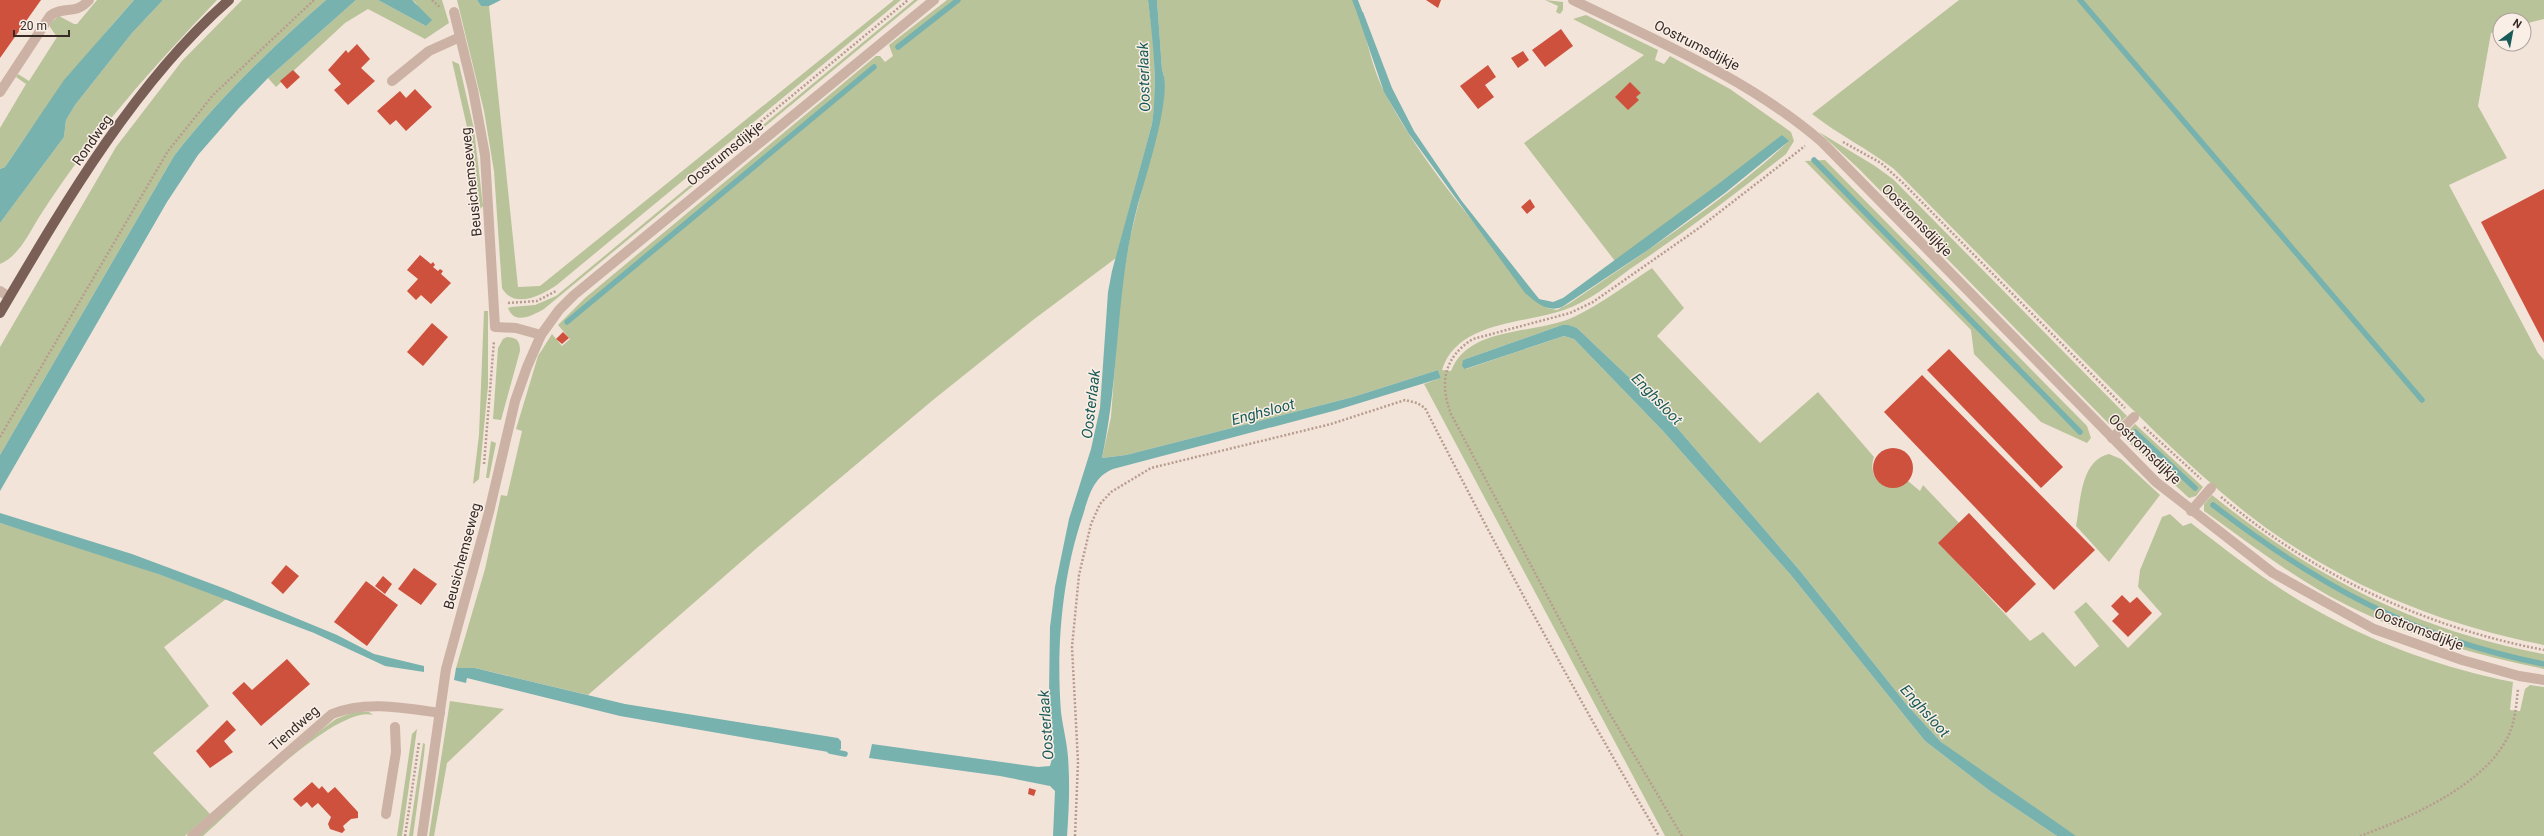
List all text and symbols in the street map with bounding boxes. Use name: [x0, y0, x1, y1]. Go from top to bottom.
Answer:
scale bar: [14, 12, 69, 38]
north arrow: [2492, 12, 2532, 52]
text: N: [2510, 16, 2524, 32]
street label: Oostrumsdijkje: [1652, 17, 1742, 73]
text: 20 m: [20, 19, 47, 33]
water label: Oosterlaak: [1134, 41, 1154, 112]
street label: Rondweg: [69, 112, 115, 168]
street label: Oostrumsdijkje: [683, 117, 767, 189]
street label: Beusichemseweg: [457, 127, 485, 237]
street label: Oostromsdijkje: [1879, 181, 1955, 259]
water label: Oosterlaak: [1078, 368, 1104, 440]
water label: Enghsloot: [1628, 369, 1686, 429]
water label: Enghsloot: [1229, 395, 1297, 429]
street label: Oostromsdijkje: [2106, 411, 2184, 487]
street label: Beusichemseweg: [440, 501, 484, 611]
street label: Oostromsdijkje: [2372, 605, 2466, 653]
water label: Enghsloot: [1897, 681, 1954, 741]
water label: Oosterlaak: [1035, 689, 1057, 761]
street label: Tiendweg: [266, 702, 322, 754]

